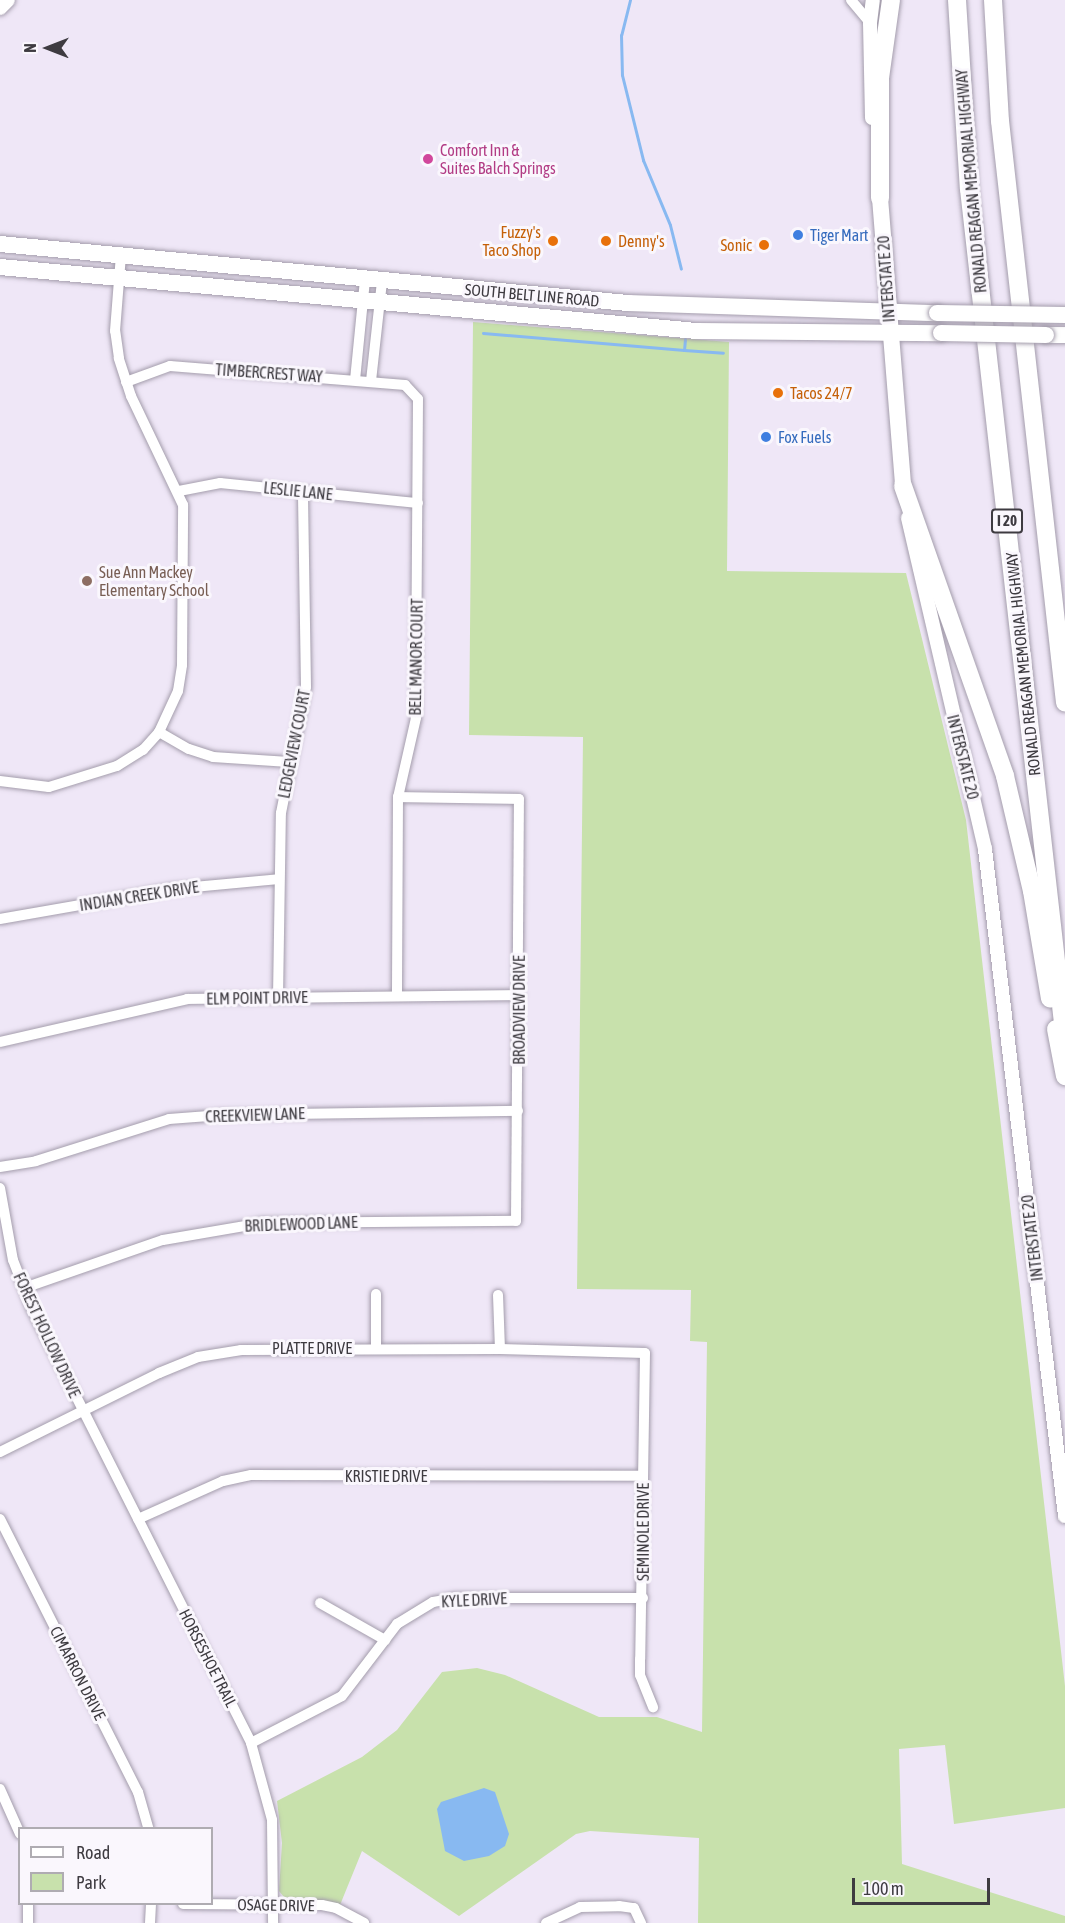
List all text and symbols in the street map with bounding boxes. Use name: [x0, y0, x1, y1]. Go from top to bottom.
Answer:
north arrow: [18, 18, 78, 78]
text: N: [21, 43, 39, 53]
street label: RONALD REAGAN MEMORIAL HIGHWAY: [952, 68, 990, 294]
place label: Comfort Inn & Suites Balch Springs: [440, 140, 556, 178]
marker: Comfort Inn & Suites Balch Springs: [421, 152, 435, 166]
place label: Fuzzy's Taco Shop: [482, 222, 541, 260]
place label: Tiger Mart: [810, 225, 868, 245]
marker: Tiger Mart: [791, 228, 805, 242]
place label: Denny's: [618, 231, 665, 251]
marker: Fuzzy's Taco Shop: [546, 234, 560, 248]
marker: Denny's: [599, 234, 613, 248]
place label: Sonic: [720, 235, 752, 255]
street label: INTERSTATE 20: [873, 235, 899, 323]
marker: Sonic: [757, 238, 771, 252]
street label: SOUTH BELT LINE ROAD: [464, 280, 600, 310]
street label: TIMBERCREST WAY: [215, 360, 323, 386]
place label: Tacos 24/7: [790, 383, 853, 403]
marker: Tacos 24/7: [771, 386, 785, 400]
place label: Fox Fuels: [778, 427, 831, 447]
marker: Fox Fuels: [759, 430, 773, 444]
street label: LESLIE LANE: [263, 478, 333, 504]
road number: I 20: [990, 509, 1024, 533]
street label: RONALD REAGAN MEMORIAL HIGHWAY: [1002, 551, 1044, 777]
place label: Sue Ann Mackey Elementary School: [99, 562, 209, 600]
marker: Sue Ann Mackey Elementary School: [80, 574, 94, 588]
street label: BELL MANOR COURT: [405, 598, 427, 716]
street label: LEDGEVIEW COURT: [274, 688, 314, 800]
street label: INTERSTATE 20: [943, 713, 983, 801]
street label: INDIAN CREEK DRIVE: [78, 877, 200, 915]
street label: BROADVIEW DRIVE: [509, 955, 529, 1065]
street label: ELM POINT DRIVE: [206, 988, 308, 1008]
street label: CREEKVIEW LANE: [205, 1104, 305, 1126]
street label: INTERSTATE 20: [1017, 1194, 1047, 1282]
street label: BRIDLEWOOD LANE: [244, 1212, 358, 1236]
street label: FOREST HOLLOW DRIVE: [10, 1269, 84, 1401]
street label: PLATTE DRIVE: [272, 1338, 352, 1358]
street label: KRISTIE DRIVE: [345, 1466, 427, 1486]
street label: SEMINOLE DRIVE: [633, 1483, 653, 1581]
street label: KYLE DRIVE: [441, 1589, 507, 1611]
street label: HORSESHOE TRAIL: [175, 1606, 241, 1710]
street label: CIMARRON DRIVE: [46, 1623, 110, 1723]
legend: [18, 1827, 213, 1905]
text: Road: [76, 1842, 110, 1863]
scale bar: [855, 1866, 993, 1904]
text: Park: [76, 1872, 106, 1893]
text: 100 m: [863, 1878, 904, 1899]
street label: OSAGE DRIVE: [237, 1895, 315, 1915]

